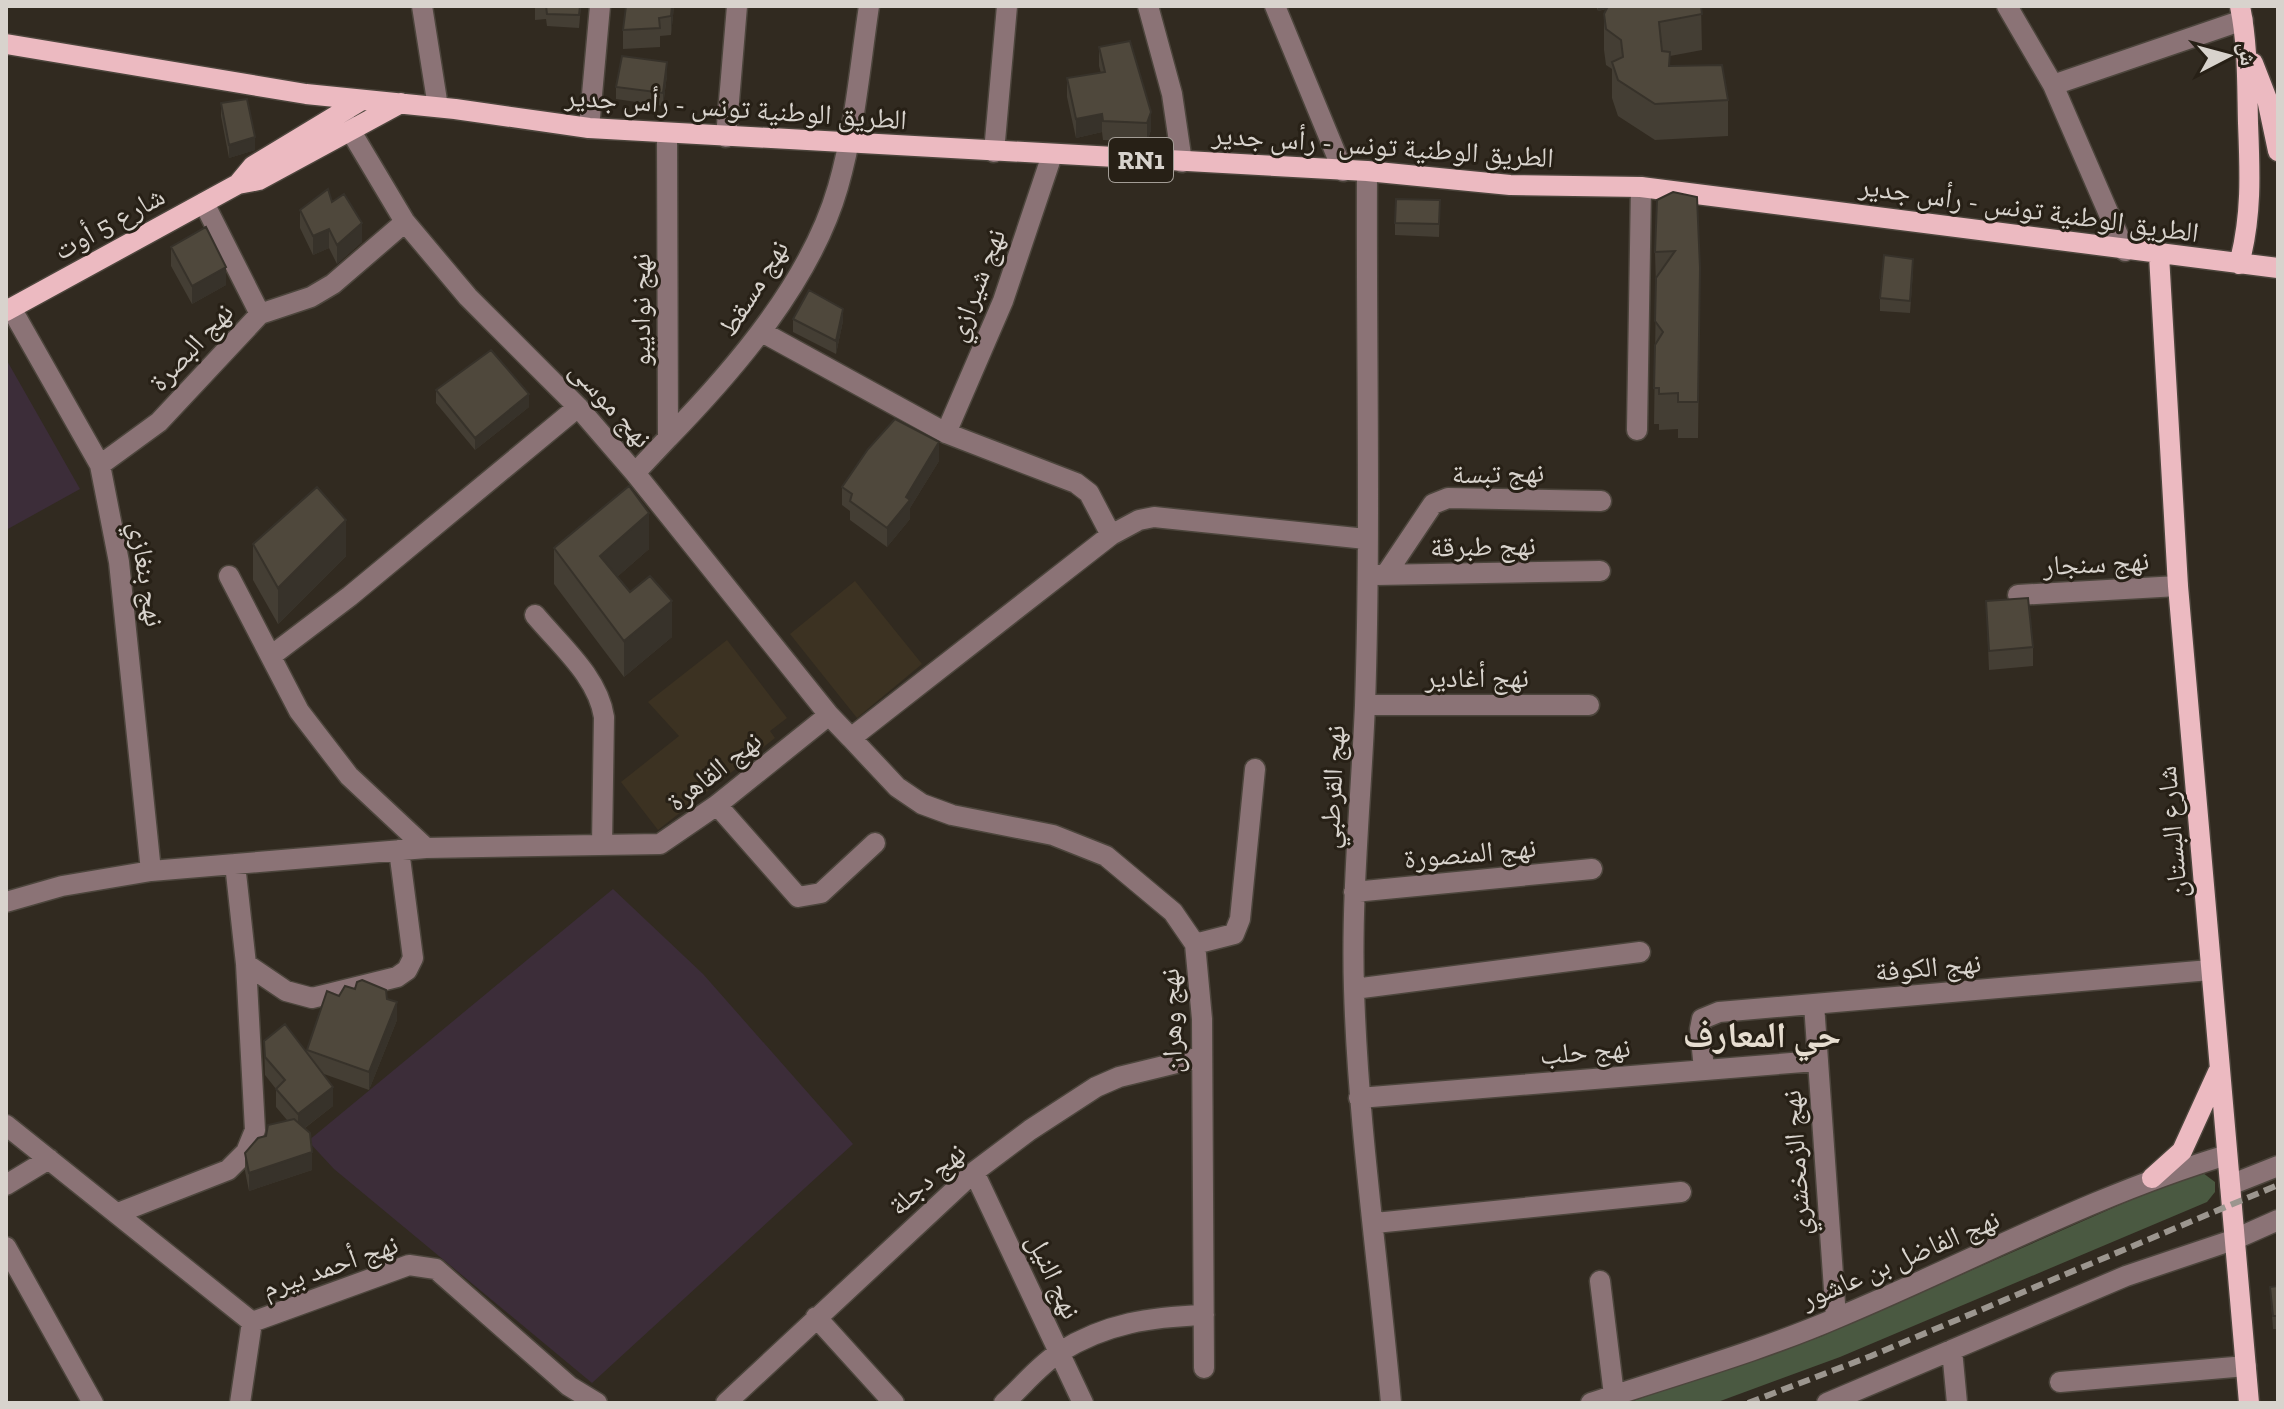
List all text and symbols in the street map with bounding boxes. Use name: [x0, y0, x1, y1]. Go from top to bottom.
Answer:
north arrow: [2188, 16, 2268, 96]
text: ش: [2233, 41, 2262, 67]
street label: الطريق الوطنية تونس - رأس جدير: [563, 79, 908, 137]
street label: الطريق الوطنية تونس - رأس جدير: [1210, 117, 1555, 175]
road number: RN1: [1109, 138, 1173, 182]
street label: الطريق الوطنية تونس - رأس جدير: [1856, 168, 2201, 250]
street label: شارع 5 أوت: [48, 179, 171, 268]
street label: نهج شيرازي: [939, 224, 1018, 348]
street label: نهج مسقط: [711, 234, 796, 343]
street label: نهج نواديبو: [624, 253, 658, 367]
street label: نهج البصرة: [142, 296, 241, 399]
street label: نهج موسى: [562, 353, 659, 455]
street label: نهج تبسة: [1452, 456, 1544, 491]
street label: نهج بنغازي: [116, 519, 172, 630]
street label: نهج طبرقة: [1430, 529, 1536, 564]
street label: نهج سنجار: [2041, 544, 2150, 583]
street label: نهج أغادير: [1424, 660, 1529, 695]
street label: نهج القاهرة: [660, 724, 768, 819]
street label: نهج القرطبي: [1312, 724, 1358, 850]
street label: شارع البستان: [2150, 764, 2195, 899]
street label: نهج المنصورة: [1402, 831, 1538, 876]
street label: نهج الكوفة: [1874, 946, 1983, 989]
street label: نهج وهران: [1153, 968, 1190, 1074]
district label: حي المعارف: [1683, 1013, 1841, 1062]
street label: نهج حلب: [1538, 1031, 1632, 1072]
street label: نهج الزمخشري: [1774, 1089, 1824, 1237]
street label: نهج دجلة: [882, 1136, 973, 1223]
street label: نهج الفاضل بن عاشور: [1795, 1202, 2005, 1317]
street label: نهج أحمد بيرم: [257, 1227, 403, 1307]
street label: نهج النيل: [1019, 1228, 1088, 1325]

